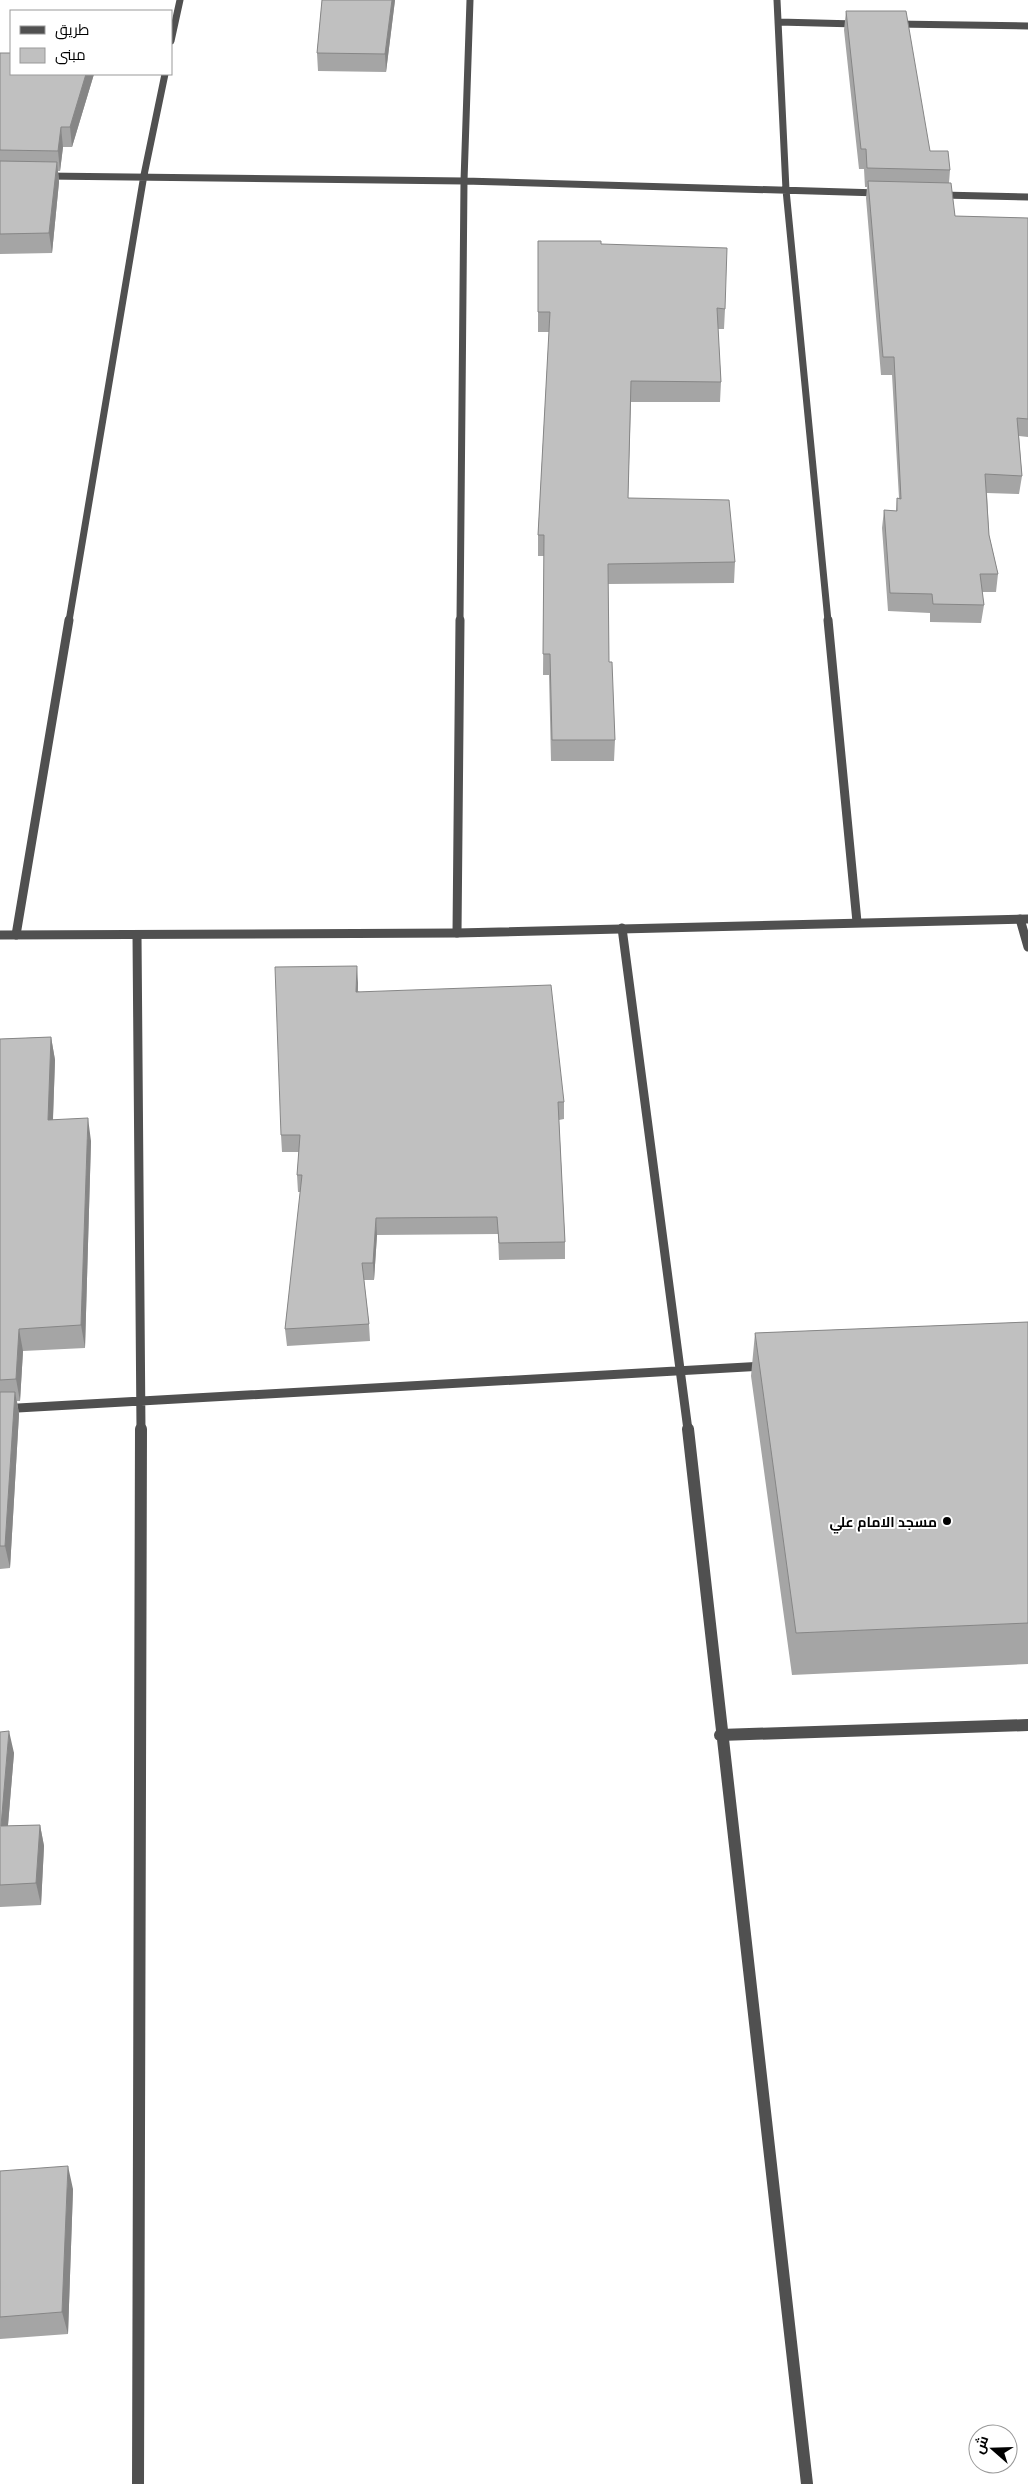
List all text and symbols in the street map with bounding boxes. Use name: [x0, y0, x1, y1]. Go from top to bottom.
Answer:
legend: [10, 10, 172, 75]
text: طريق: [55, 20, 89, 40]
text: مبنى: [55, 45, 86, 65]
place label: مسجد الامام علي: [830, 1513, 937, 1534]
marker: مسجد الامام علي: [941, 1515, 953, 1527]
north arrow: [968, 2424, 1018, 2474]
text: ش: [969, 2433, 992, 2456]

